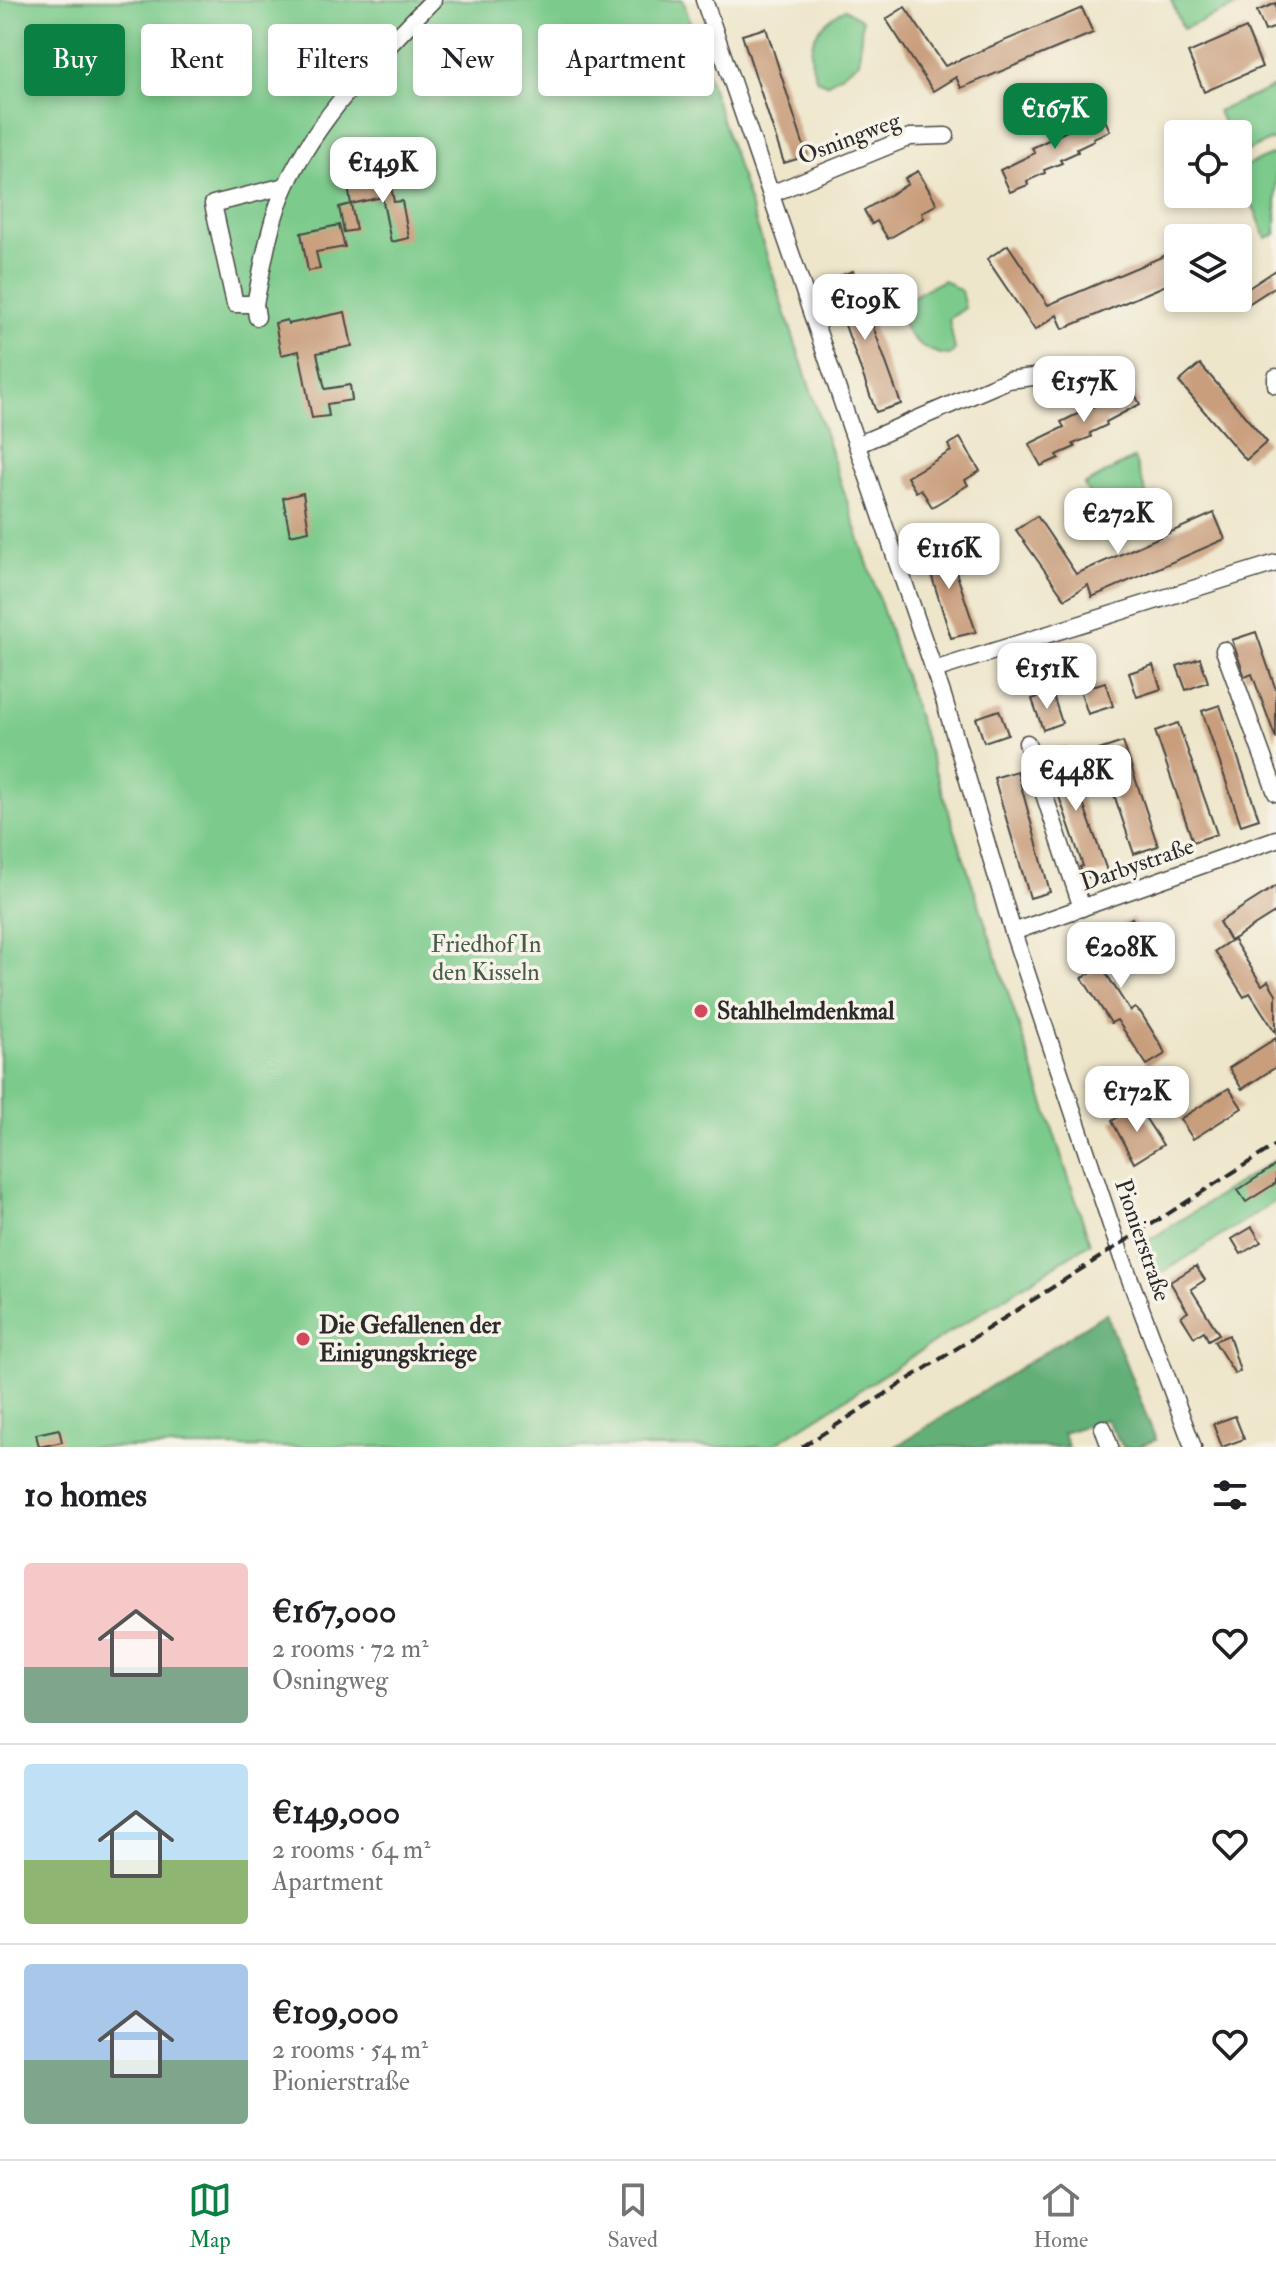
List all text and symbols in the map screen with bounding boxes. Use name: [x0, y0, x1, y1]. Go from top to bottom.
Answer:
chip: Buy: [24, 24, 125, 96]
chip: Rent: [141, 24, 252, 96]
chip: Filters: [268, 24, 397, 96]
chip: New: [413, 24, 522, 96]
chip: Apartment: [538, 24, 714, 96]
pin: €167K: [999, 83, 1111, 151]
text: €167K: [1021, 93, 1089, 125]
street label: Osningweg: [794, 104, 906, 172]
map controls: [1164, 120, 1252, 312]
button: locate: [1164, 120, 1252, 208]
pin: €149K: [327, 137, 439, 205]
text: €149K: [348, 147, 418, 179]
button: layers: [1164, 224, 1252, 312]
pin: €109K: [809, 274, 921, 342]
text: €109K: [830, 284, 900, 316]
pin: €157K: [1028, 356, 1140, 424]
text: €157K: [1051, 366, 1117, 398]
pin: €272K: [1062, 488, 1174, 556]
text: €272K: [1082, 498, 1154, 530]
pin: €116K: [893, 523, 1005, 591]
text: €116K: [917, 533, 981, 565]
pin: €151K: [991, 643, 1103, 711]
text: €151K: [1015, 653, 1079, 685]
pin: €448K: [1020, 745, 1132, 813]
text: €448K: [1039, 755, 1113, 787]
street label: Darbystraße: [1076, 831, 1198, 898]
pin: €208K: [1065, 922, 1177, 990]
park label: Friedhof In den Kisseln: [431, 929, 541, 988]
text: €208K: [1085, 932, 1157, 964]
place label: Stahlhelmdenkmal: [717, 996, 895, 1027]
marker: Stahlhelmdenkmal: [692, 1002, 710, 1020]
pin: €172K: [1081, 1066, 1193, 1134]
text: €172K: [1103, 1076, 1171, 1108]
street label: Pionierstraße: [1107, 1175, 1178, 1305]
place label: Die Gefallenen der Einigungskriege: [319, 1310, 502, 1369]
marker: Die Gefallenen der Einigungskriege: [294, 1330, 312, 1348]
icon: filters: [1208, 1473, 1252, 1517]
text: 10 homes: [24, 1474, 147, 1517]
text: €167,000: [272, 1590, 396, 1633]
icon: home: [88, 1595, 184, 1691]
icon: heart: [1208, 1621, 1252, 1665]
text: 2 rooms · 72 m²: [272, 1633, 429, 1665]
text: Osningweg: [272, 1665, 388, 1697]
text: €149,000: [272, 1791, 400, 1834]
icon: home: [88, 1796, 184, 1892]
icon: heart: [1208, 1822, 1252, 1866]
text: 2 rooms · 64 m²: [272, 1834, 431, 1866]
text: Apartment: [272, 1866, 383, 1898]
text: €109,000: [272, 1991, 399, 2034]
icon: home: [88, 1996, 184, 2092]
icon: heart: [1208, 2022, 1252, 2066]
text: 2 rooms · 54 m²: [272, 2034, 428, 2066]
text: Pionierstraße: [272, 2066, 410, 2098]
tab: Map: [188, 2178, 232, 2254]
tab: Saved: [608, 2178, 658, 2254]
tab: Home: [1034, 2178, 1088, 2254]

